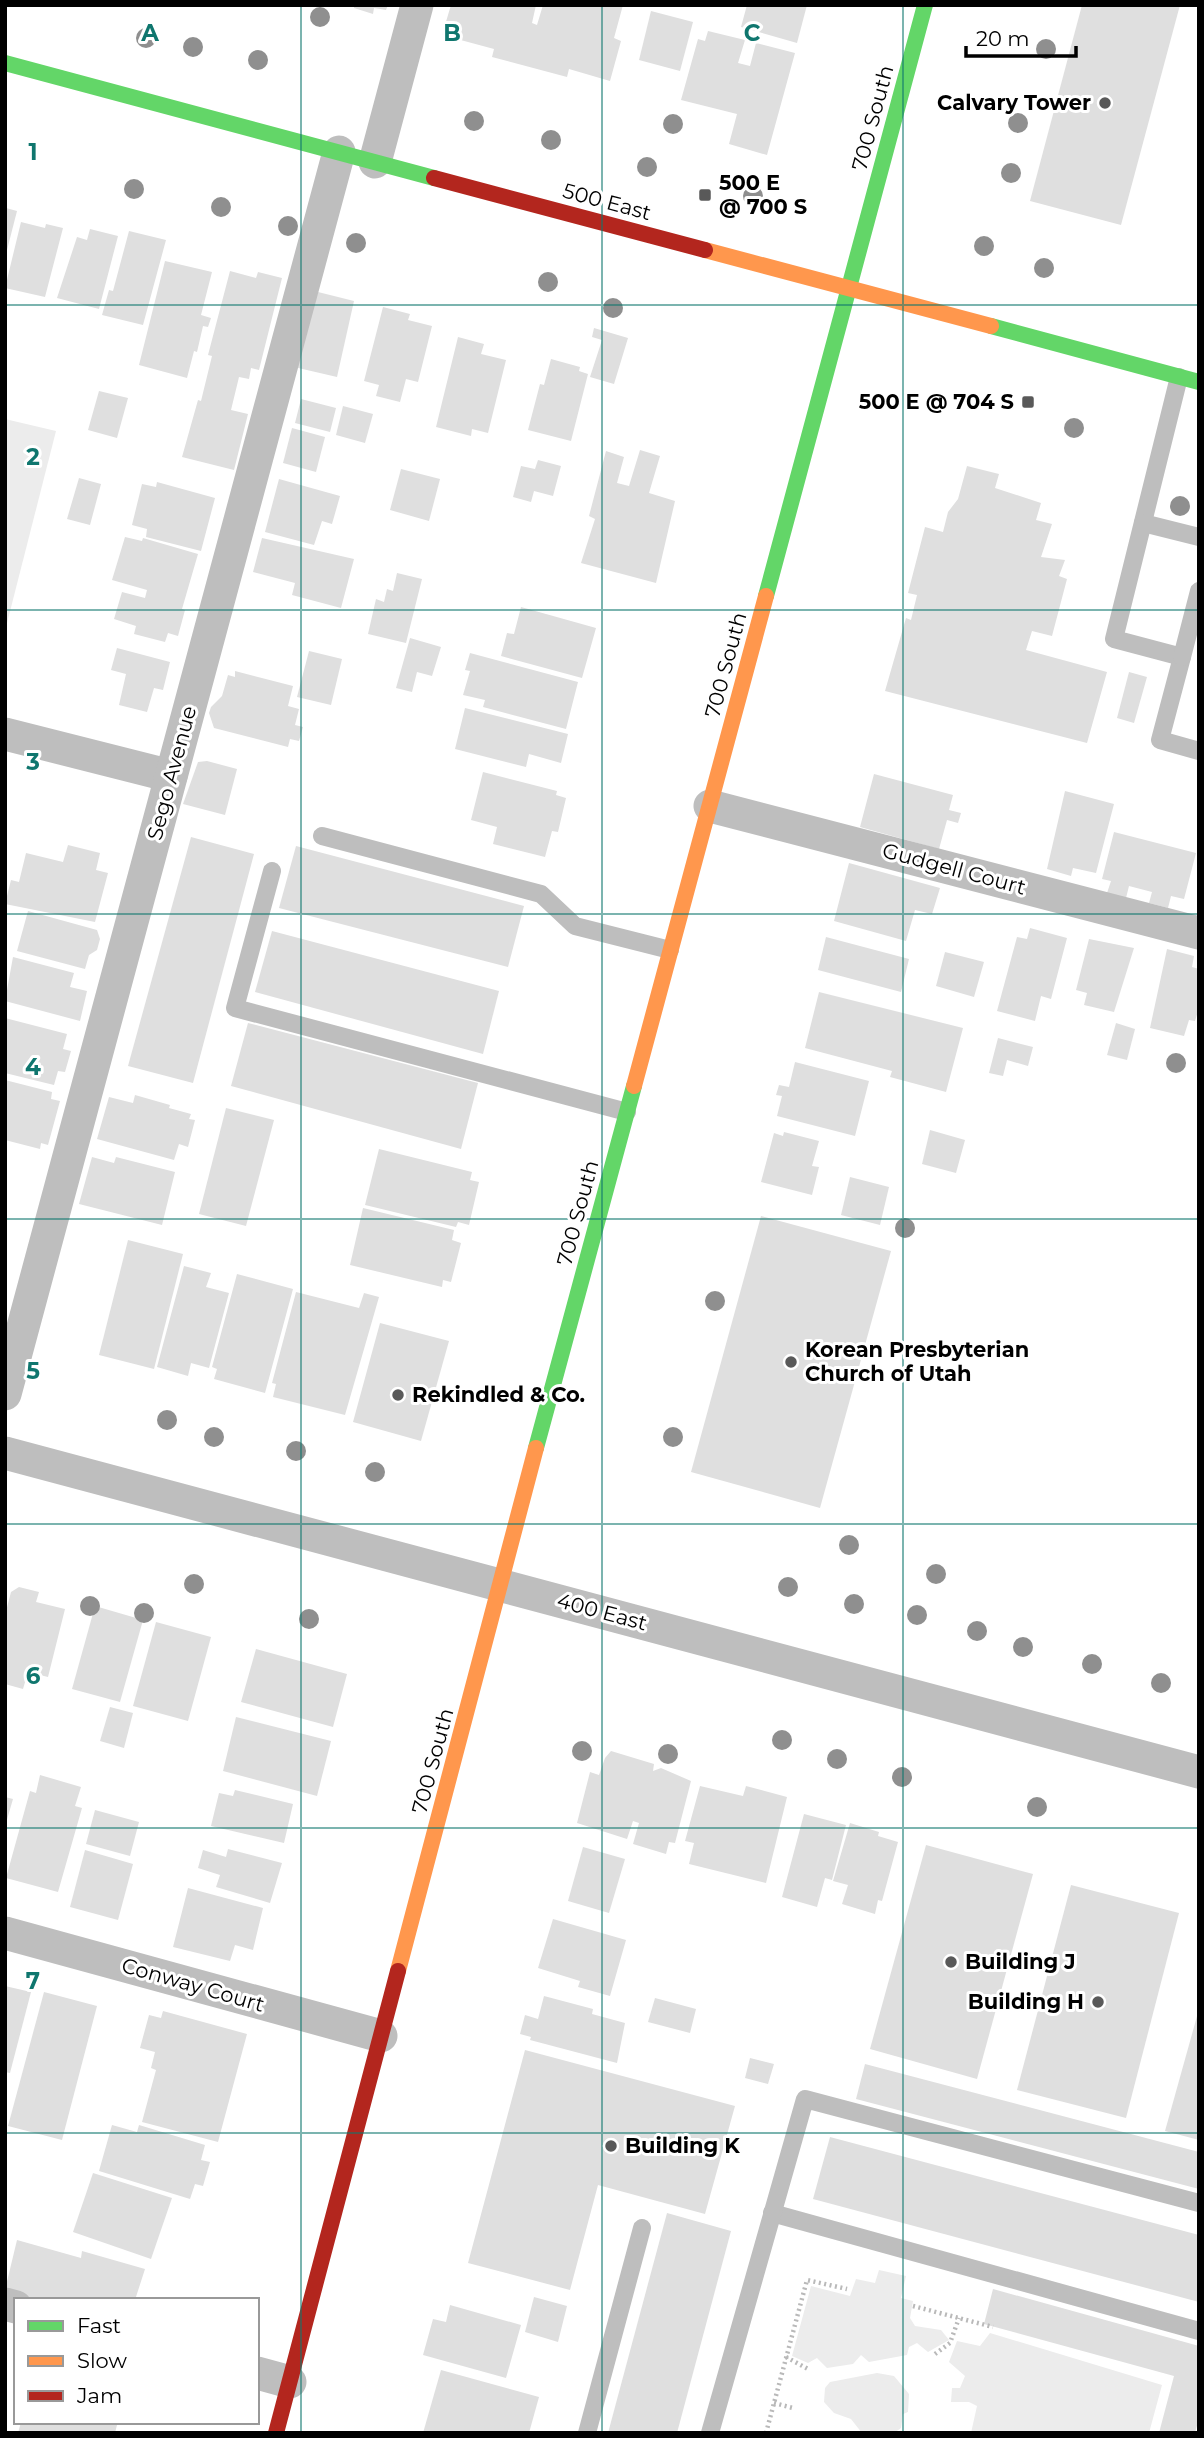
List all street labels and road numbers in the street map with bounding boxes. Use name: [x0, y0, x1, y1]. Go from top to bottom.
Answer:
street label: 700 South: [846, 62, 899, 173]
street label: 500 East: [560, 178, 654, 225]
street label: 700 South: [699, 609, 752, 720]
street label: Sego Avenue: [142, 703, 201, 843]
street label: Gudgell Court: [880, 837, 1029, 900]
street label: 700 South: [551, 1157, 604, 1268]
street label: 400 East: [554, 1588, 650, 1636]
street label: 700 South: [406, 1705, 459, 1816]
street label: Conway Court: [119, 1952, 267, 2017]

